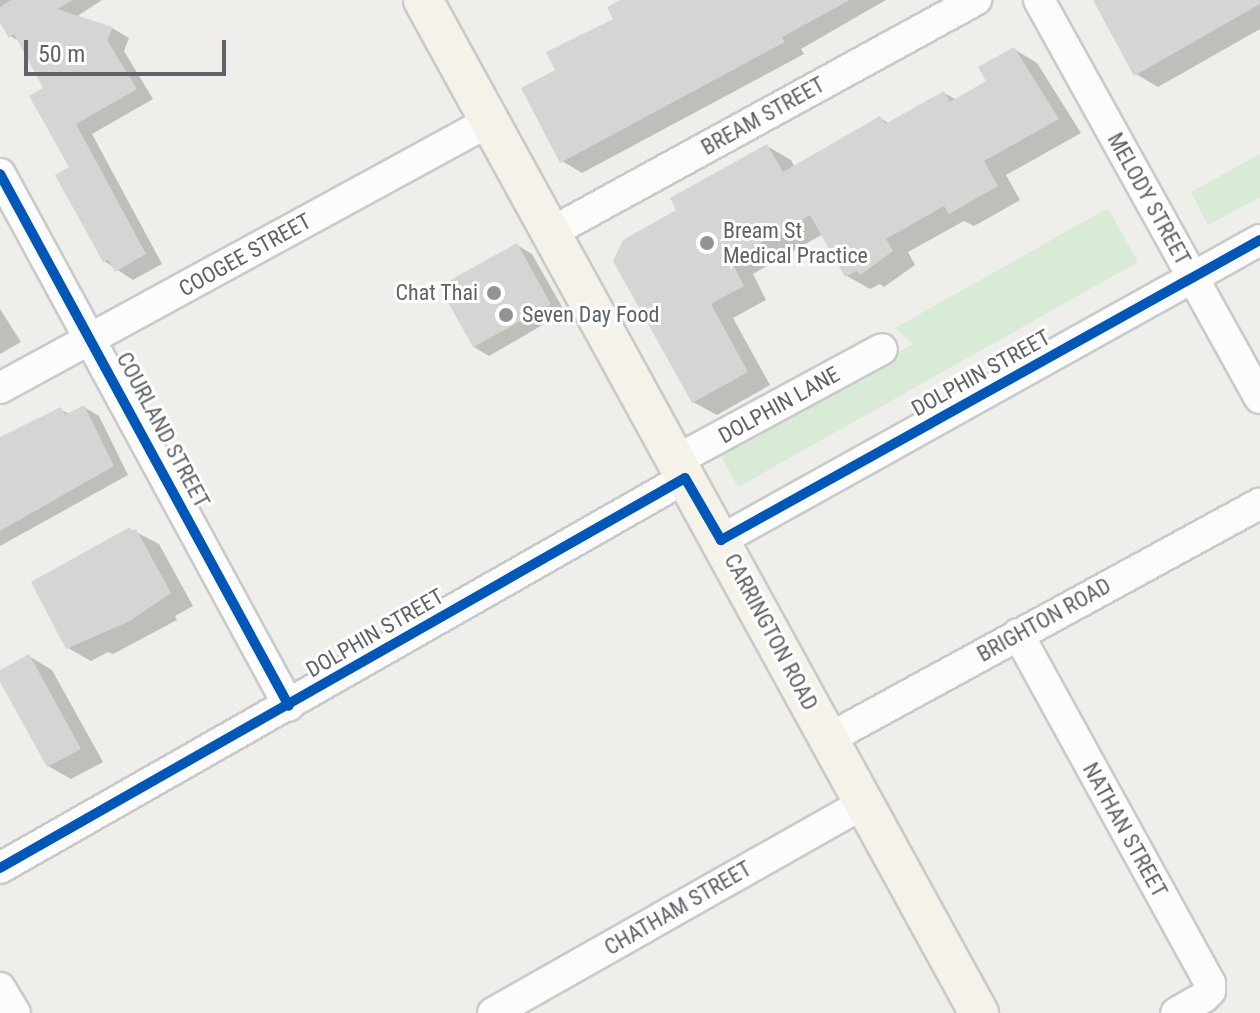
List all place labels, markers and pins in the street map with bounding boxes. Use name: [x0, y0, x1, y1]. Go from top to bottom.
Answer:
place label: Bream St Medical Practice: [723, 217, 868, 268]
marker: Bream St Medical Practice: [698, 234, 716, 252]
place label: Chat Thai: [395, 280, 478, 306]
marker: Chat Thai: [485, 284, 503, 302]
place label: Seven Day Food: [522, 302, 659, 328]
marker: Seven Day Food: [497, 306, 515, 324]

